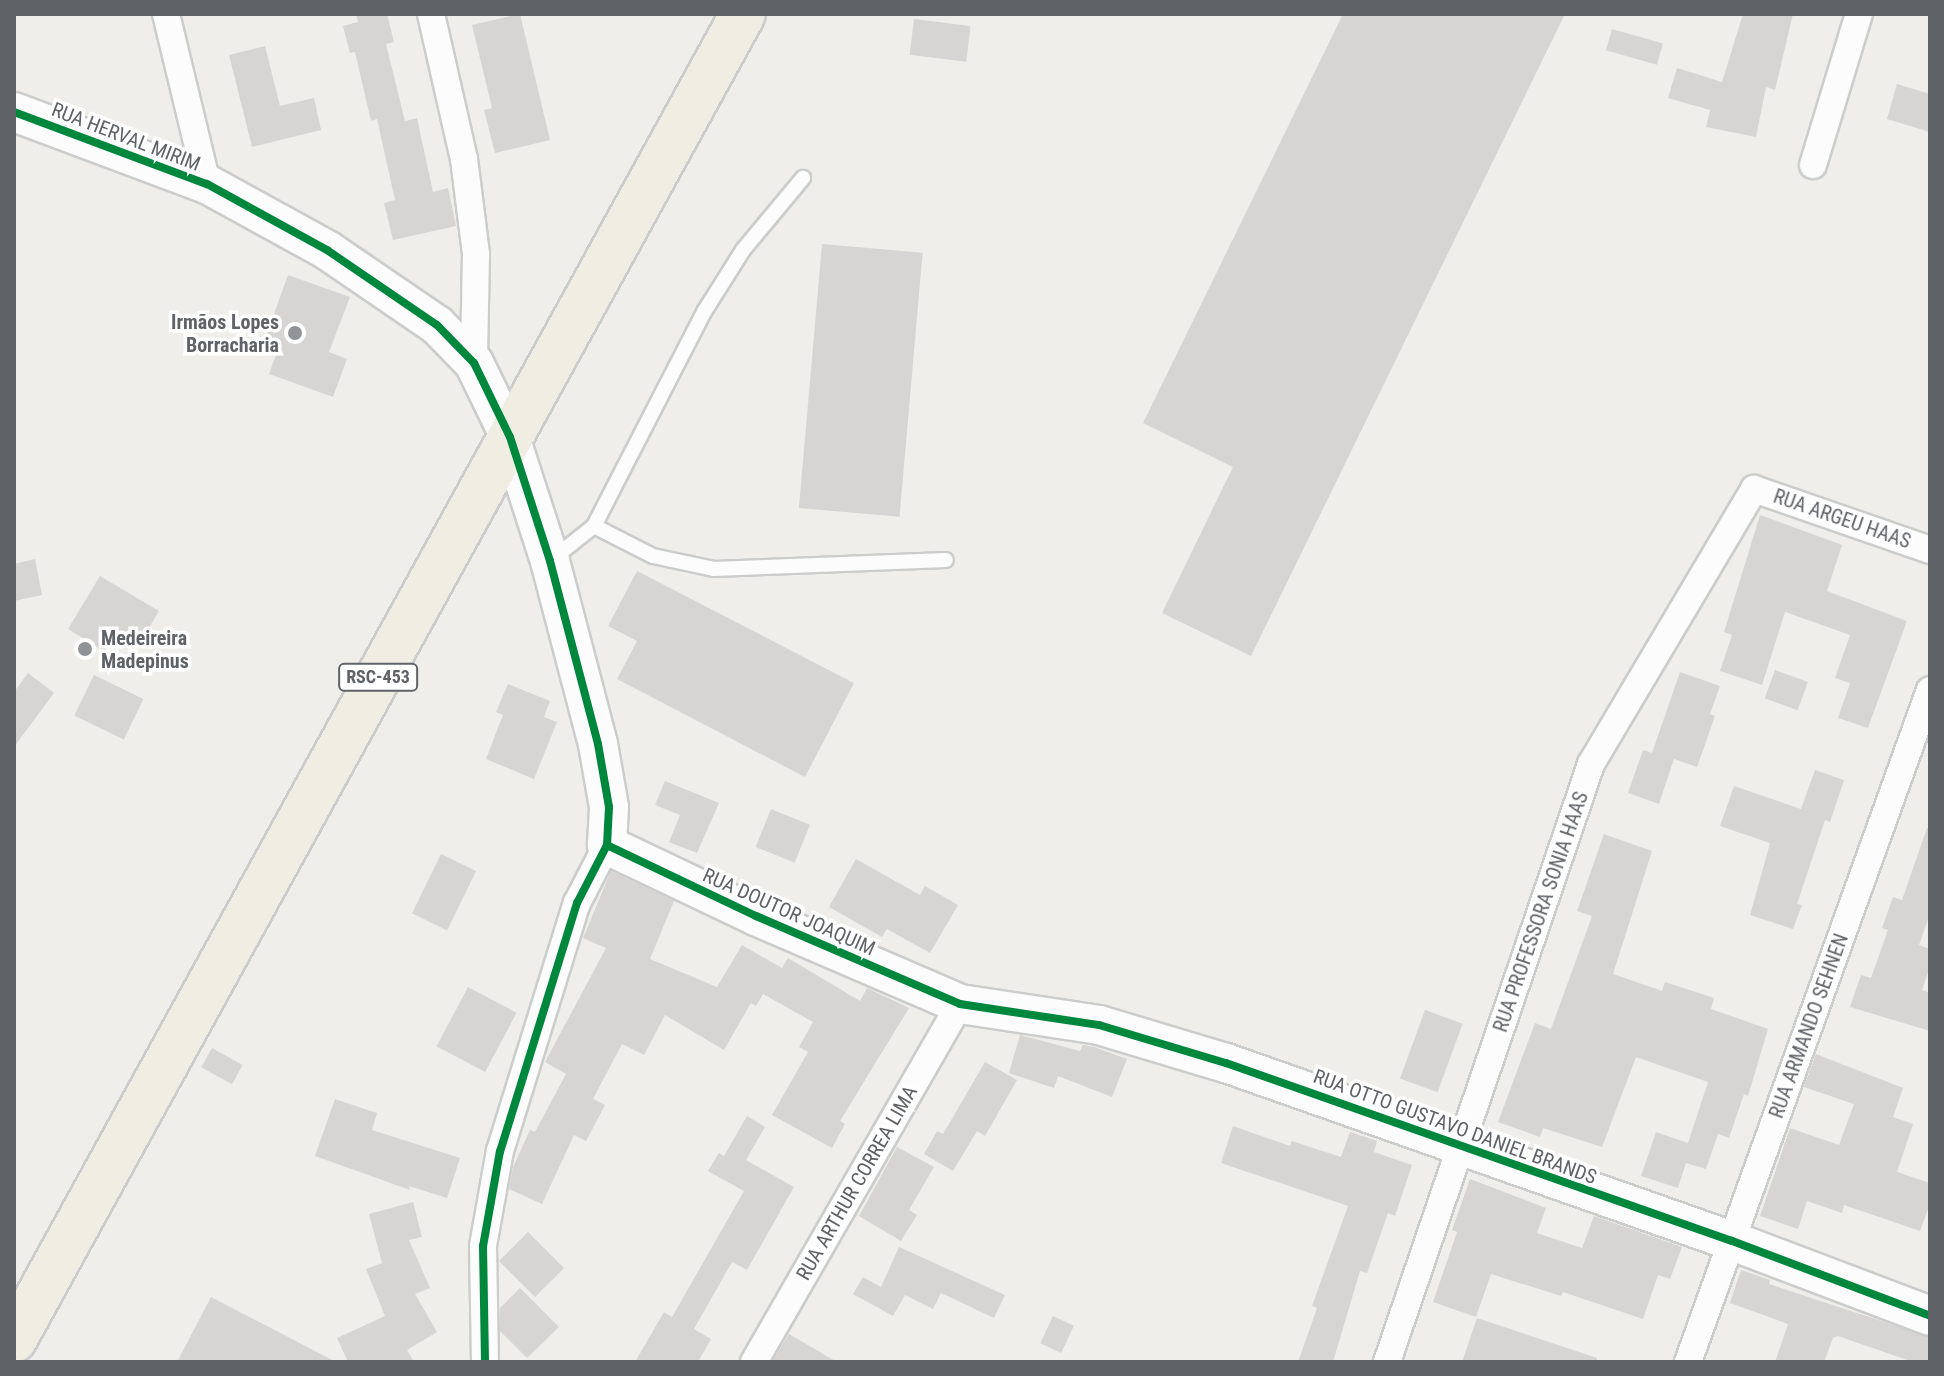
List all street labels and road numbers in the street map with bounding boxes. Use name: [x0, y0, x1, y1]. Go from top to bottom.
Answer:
street label: RUA HERVAL MIRIM: [48, 98, 204, 176]
street label: RUA ARGEU HAAS: [1770, 484, 1914, 554]
road number: RSC-453: [338, 663, 418, 691]
street label: RUA PROFESSORA SONIA HAAS: [1489, 789, 1593, 1035]
street label: RUA DOUTOR JOAQUIM: [699, 863, 879, 961]
street label: RUA ARMANDO SEHNEN: [1764, 930, 1854, 1122]
street label: RUA OTTO GUSTAVO DANIEL BRANDS: [1310, 1064, 1600, 1190]
street label: RUA ARTHUR CORREA LIMA: [792, 1082, 922, 1284]

